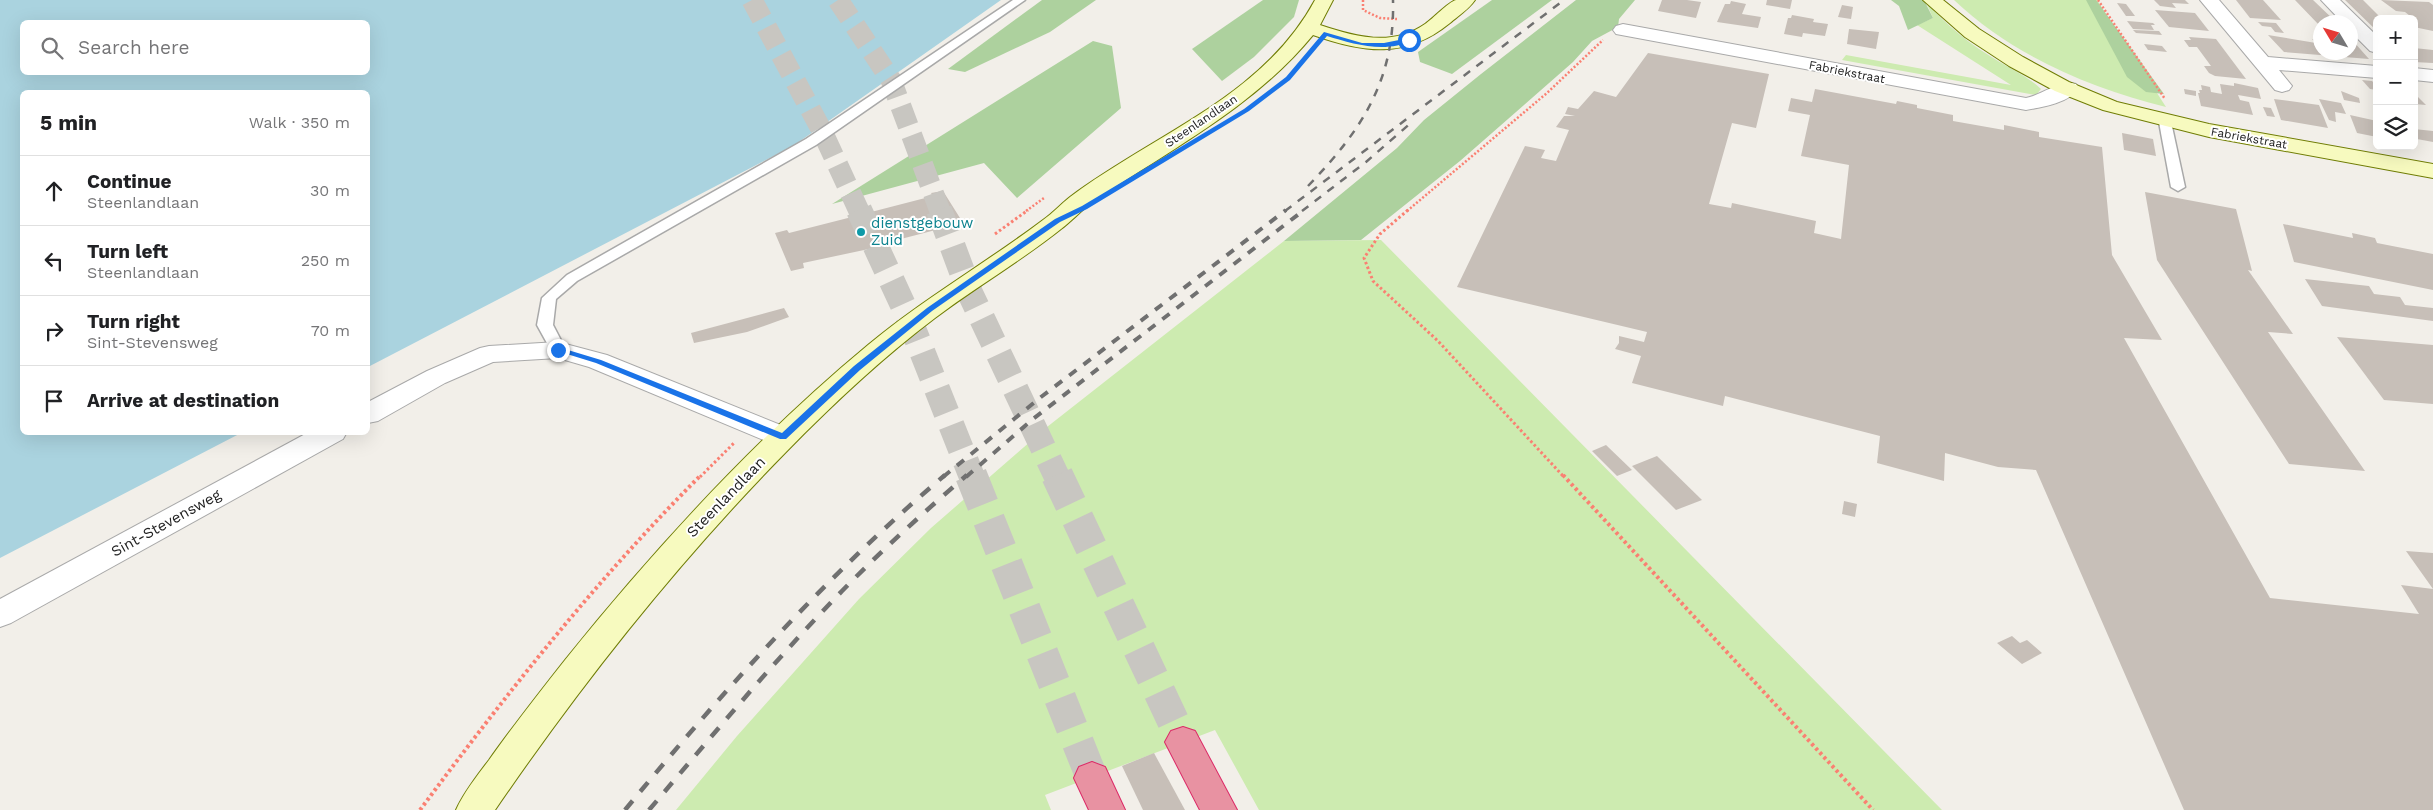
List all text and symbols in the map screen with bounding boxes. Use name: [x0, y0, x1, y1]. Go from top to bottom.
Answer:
north arrow: [2313, 15, 2358, 60]
map controls: [2373, 15, 2418, 150]
button: +: [2373, 15, 2418, 60]
search box: [20, 20, 370, 75]
route start: [1398, 29, 1421, 52]
icon: search: [38, 34, 66, 62]
text: Search here: [78, 36, 189, 59]
street label: Fabriekstraat: [1808, 58, 1886, 86]
button: −: [2373, 60, 2418, 105]
street label: Steenlandlaan: [1162, 92, 1240, 150]
button: layers: [2373, 105, 2418, 150]
text: 5 min: [40, 110, 97, 135]
text: Walk · 350 m: [249, 113, 350, 132]
street label: Fabriekstraat: [2210, 124, 2288, 152]
text: Continue: [87, 170, 171, 193]
icon: ahead: [40, 177, 68, 205]
text: 30 m: [310, 181, 350, 200]
text: Steenlandlaan: [87, 193, 199, 212]
place label: dienstgebouw Zuid: [871, 214, 974, 249]
marker: dienstgebouw Zuid: [855, 226, 867, 238]
text: Turn left: [87, 240, 168, 263]
icon: left: [40, 247, 68, 275]
text: 250 m: [301, 251, 350, 270]
text: Steenlandlaan: [87, 263, 199, 282]
text: Turn right: [87, 310, 180, 333]
icon: right: [40, 317, 68, 345]
text: 70 m: [311, 321, 350, 340]
text: Sint-Stevensweg: [87, 333, 218, 352]
route end: [547, 339, 570, 362]
icon: arrive: [40, 387, 68, 415]
text: Arrive at destination: [87, 389, 279, 412]
street label: Steenlandlaan: [683, 453, 769, 541]
street label: Sint-Stevensweg: [108, 485, 224, 561]

